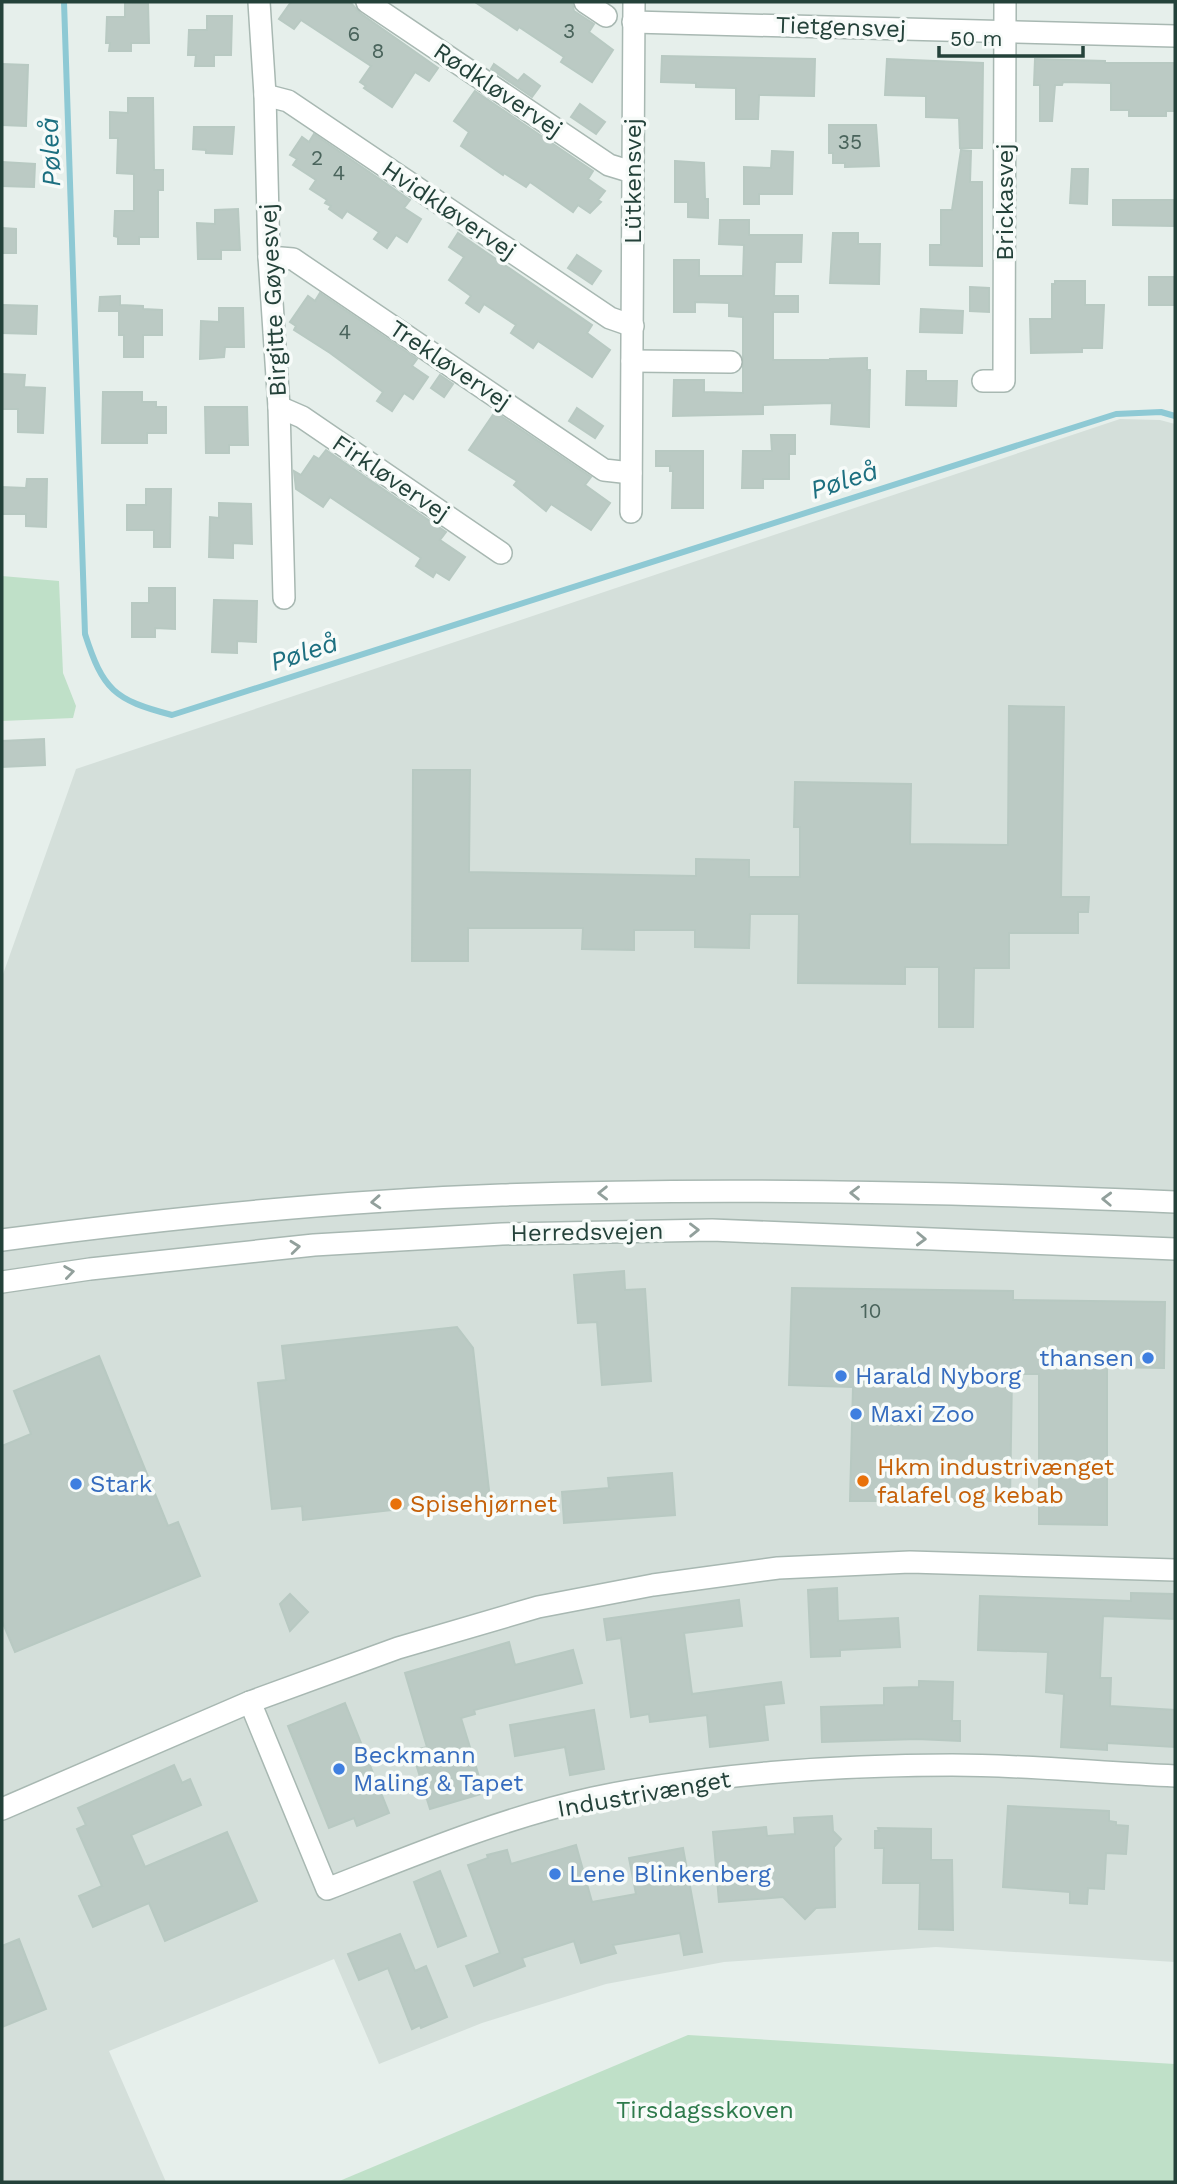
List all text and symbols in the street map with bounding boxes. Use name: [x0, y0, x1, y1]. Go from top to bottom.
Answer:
street label: Tietgensvej: [775, 11, 907, 43]
scale bar: [939, 14, 1082, 58]
house number: 3: [563, 18, 575, 43]
house number: 6: [348, 21, 360, 46]
text: 50 m: [950, 26, 1002, 51]
street label: Rødkløvervej: [428, 37, 568, 143]
house number: 8: [372, 38, 384, 63]
water label: Pøleå: [34, 117, 66, 187]
street label: Lütkensvej: [619, 118, 647, 244]
house number: 35: [838, 129, 862, 154]
street label: Brickasvej: [991, 143, 1019, 261]
house number: 2: [311, 145, 323, 170]
street label: Hvidkløvervej: [377, 155, 521, 265]
house number: 4: [333, 160, 345, 185]
street label: Birgitte Gøyesvej: [254, 203, 292, 397]
street label: Trekløvervej: [384, 314, 516, 416]
house number: 4: [339, 319, 351, 344]
street label: Firkløvervej: [327, 429, 455, 527]
water label: Pøleå: [806, 455, 882, 505]
water label: Pøleå: [266, 627, 342, 677]
one-way arrow: [597, 1185, 608, 1200]
one-way arrow: [849, 1185, 860, 1200]
one-way arrow: [1101, 1191, 1112, 1206]
one-way arrow: [370, 1195, 381, 1210]
street label: Herredsvejen: [510, 1217, 664, 1247]
one-way arrow: [689, 1222, 700, 1238]
one-way arrow: [916, 1231, 927, 1246]
one-way arrow: [290, 1240, 301, 1255]
one-way arrow: [63, 1265, 75, 1280]
house number: 10: [860, 1298, 882, 1323]
place label: thansen: [1039, 1344, 1134, 1372]
marker: thansen: [1140, 1350, 1156, 1366]
place label: Harald Nyborg: [855, 1362, 1021, 1390]
marker: Harald Nyborg: [833, 1368, 849, 1384]
place label: Maxi Zoo: [870, 1400, 975, 1428]
marker: Maxi Zoo: [848, 1406, 864, 1422]
place label: Hkm industrivænget falafel og kebab: [877, 1453, 1114, 1509]
place label: Stark: [90, 1470, 153, 1498]
marker: Hkm industrivænget falafel og kebab: [855, 1473, 871, 1489]
marker: Stark: [68, 1476, 84, 1492]
place label: Spisehjørnet: [410, 1490, 557, 1518]
marker: Spisehjørnet: [388, 1496, 404, 1512]
place label: Beckmann Maling & Tapet: [353, 1741, 523, 1797]
marker: Beckmann Maling & Tapet: [331, 1761, 347, 1777]
street label: Industrivænget: [555, 1765, 733, 1823]
place label: Lene Blinkenberg: [569, 1860, 771, 1888]
marker: Lene Blinkenberg: [547, 1866, 563, 1882]
park label: Tirsdagsskoven: [616, 2096, 794, 2124]

